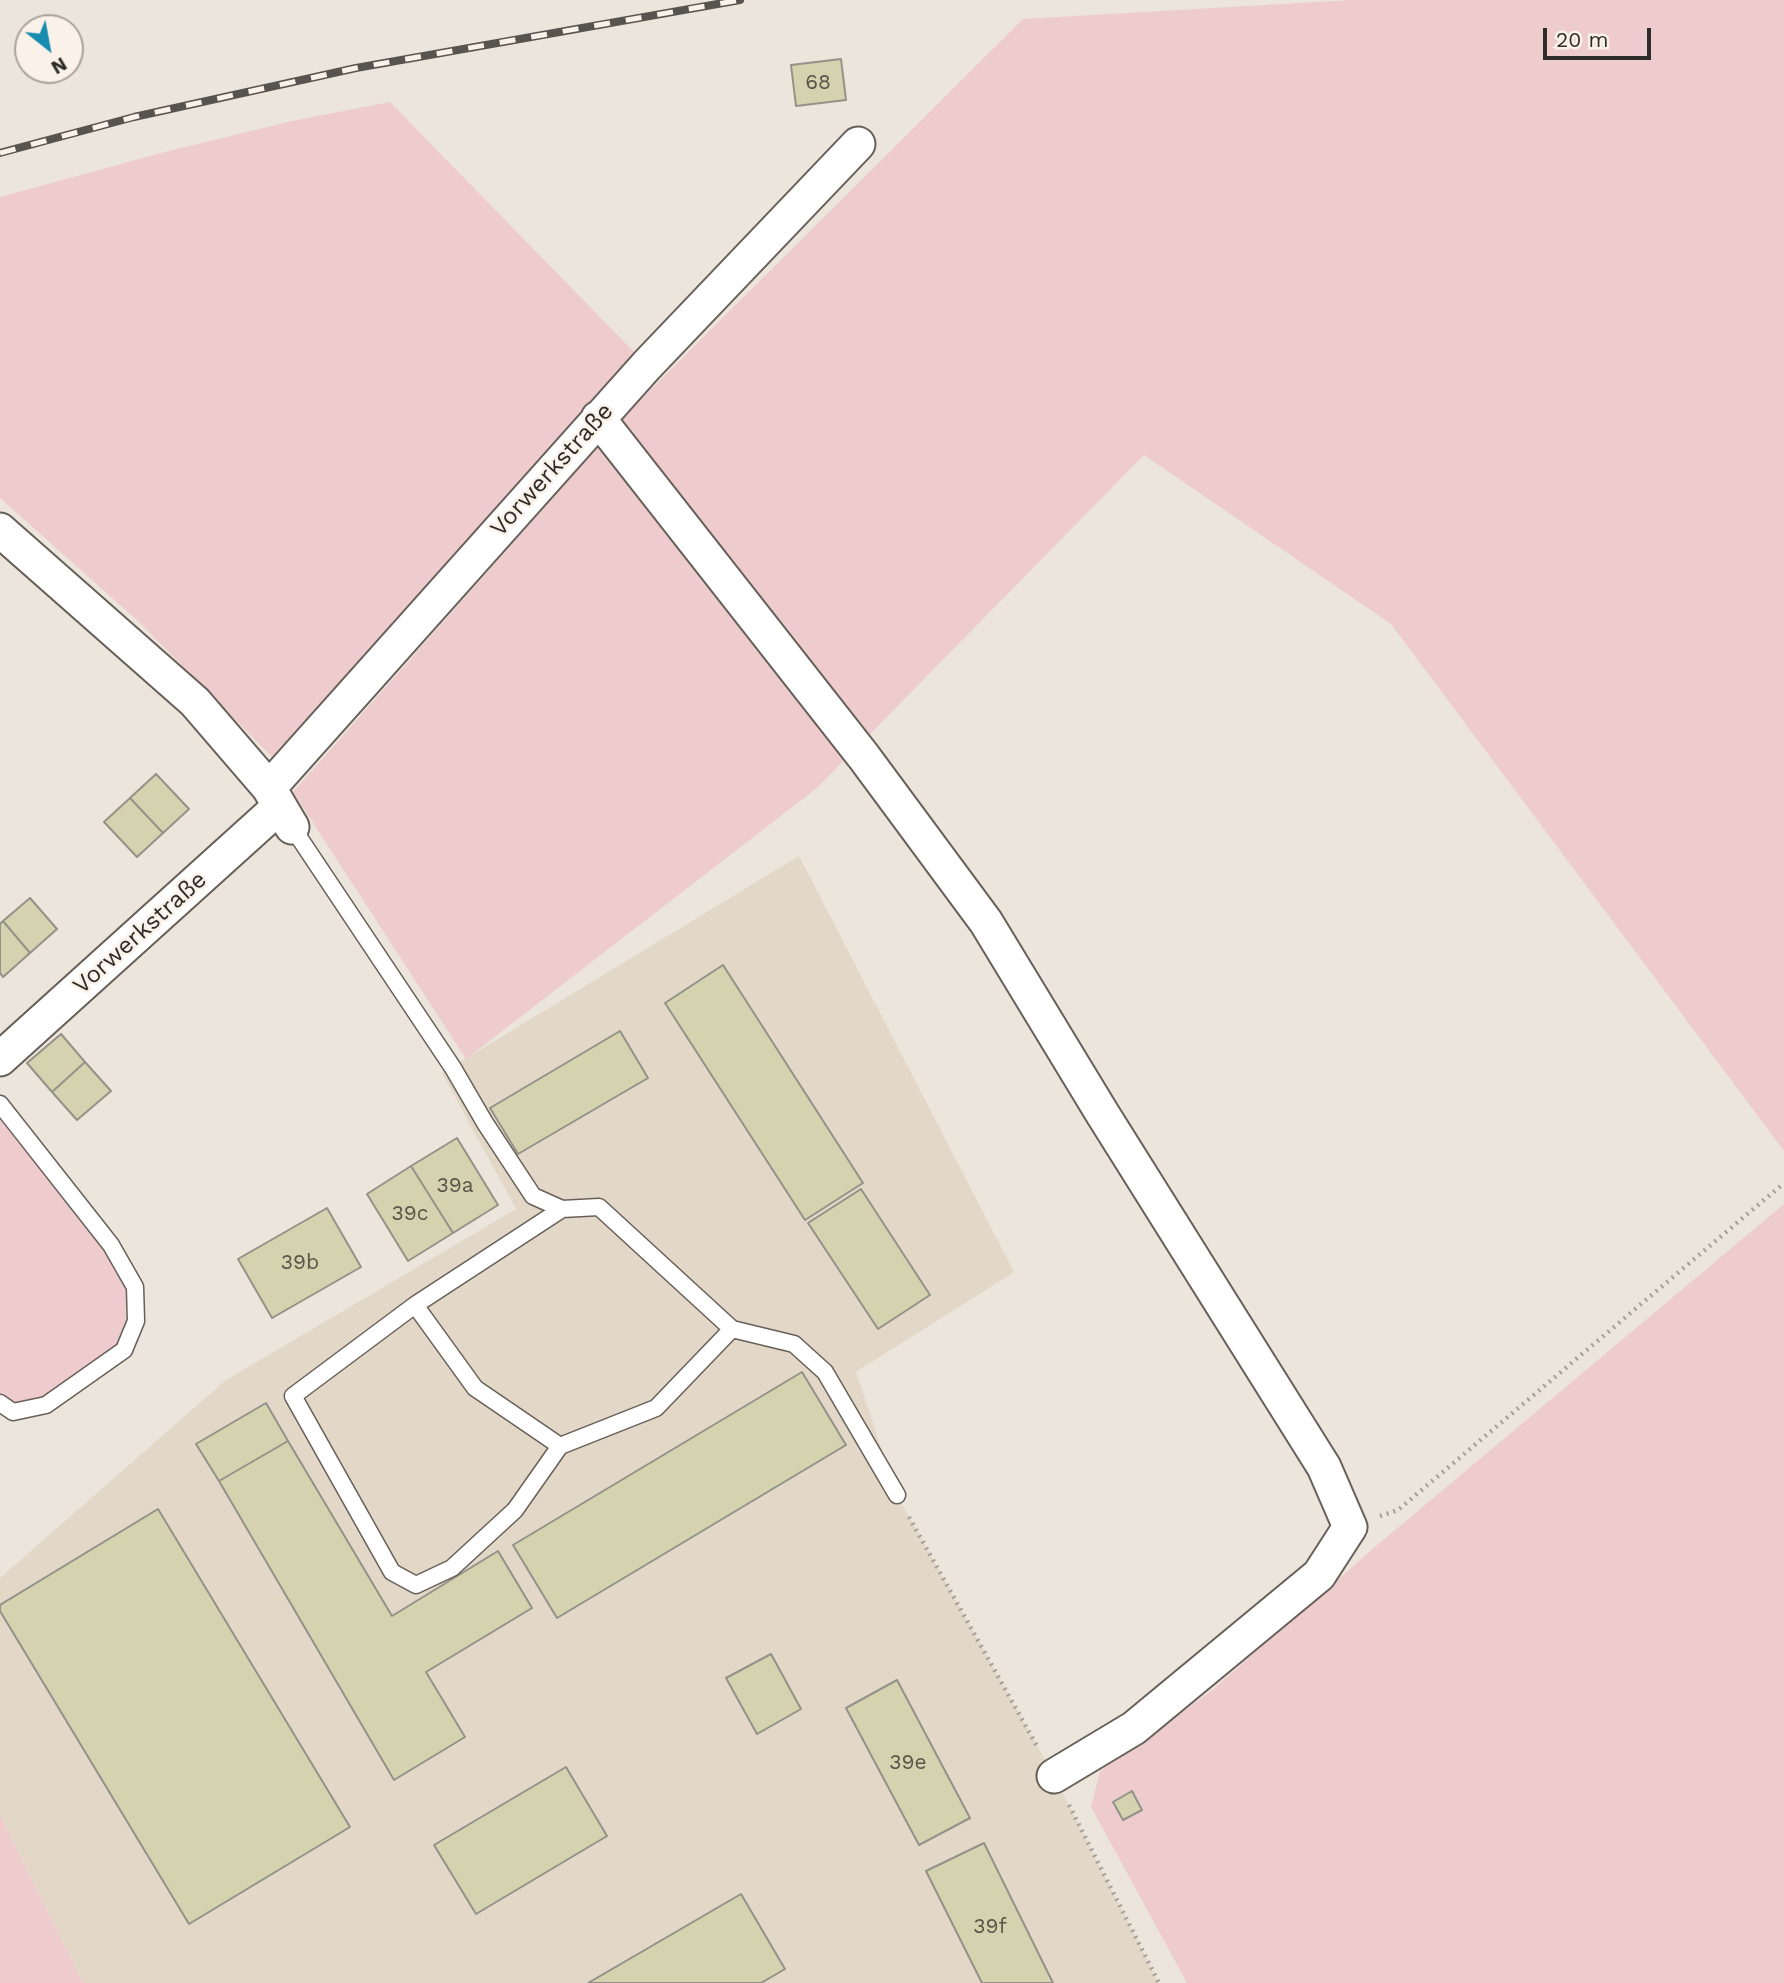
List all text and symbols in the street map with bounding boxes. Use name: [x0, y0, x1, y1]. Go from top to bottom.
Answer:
north arrow: [14, 14, 84, 84]
scale bar: [1546, 14, 1654, 58]
text: 20 m: [1556, 27, 1608, 52]
text: N: [47, 52, 71, 79]
house number: 68: [805, 70, 831, 96]
street label: Vorwerkstraße: [485, 397, 619, 543]
street label: Vorwerkstraße: [67, 866, 213, 1000]
house number: 39a: [436, 1173, 474, 1199]
house number: 39c: [392, 1201, 428, 1227]
house number: 39b: [281, 1250, 319, 1276]
house number: 39e: [889, 1750, 927, 1776]
house number: 39f: [973, 1914, 1007, 1940]

